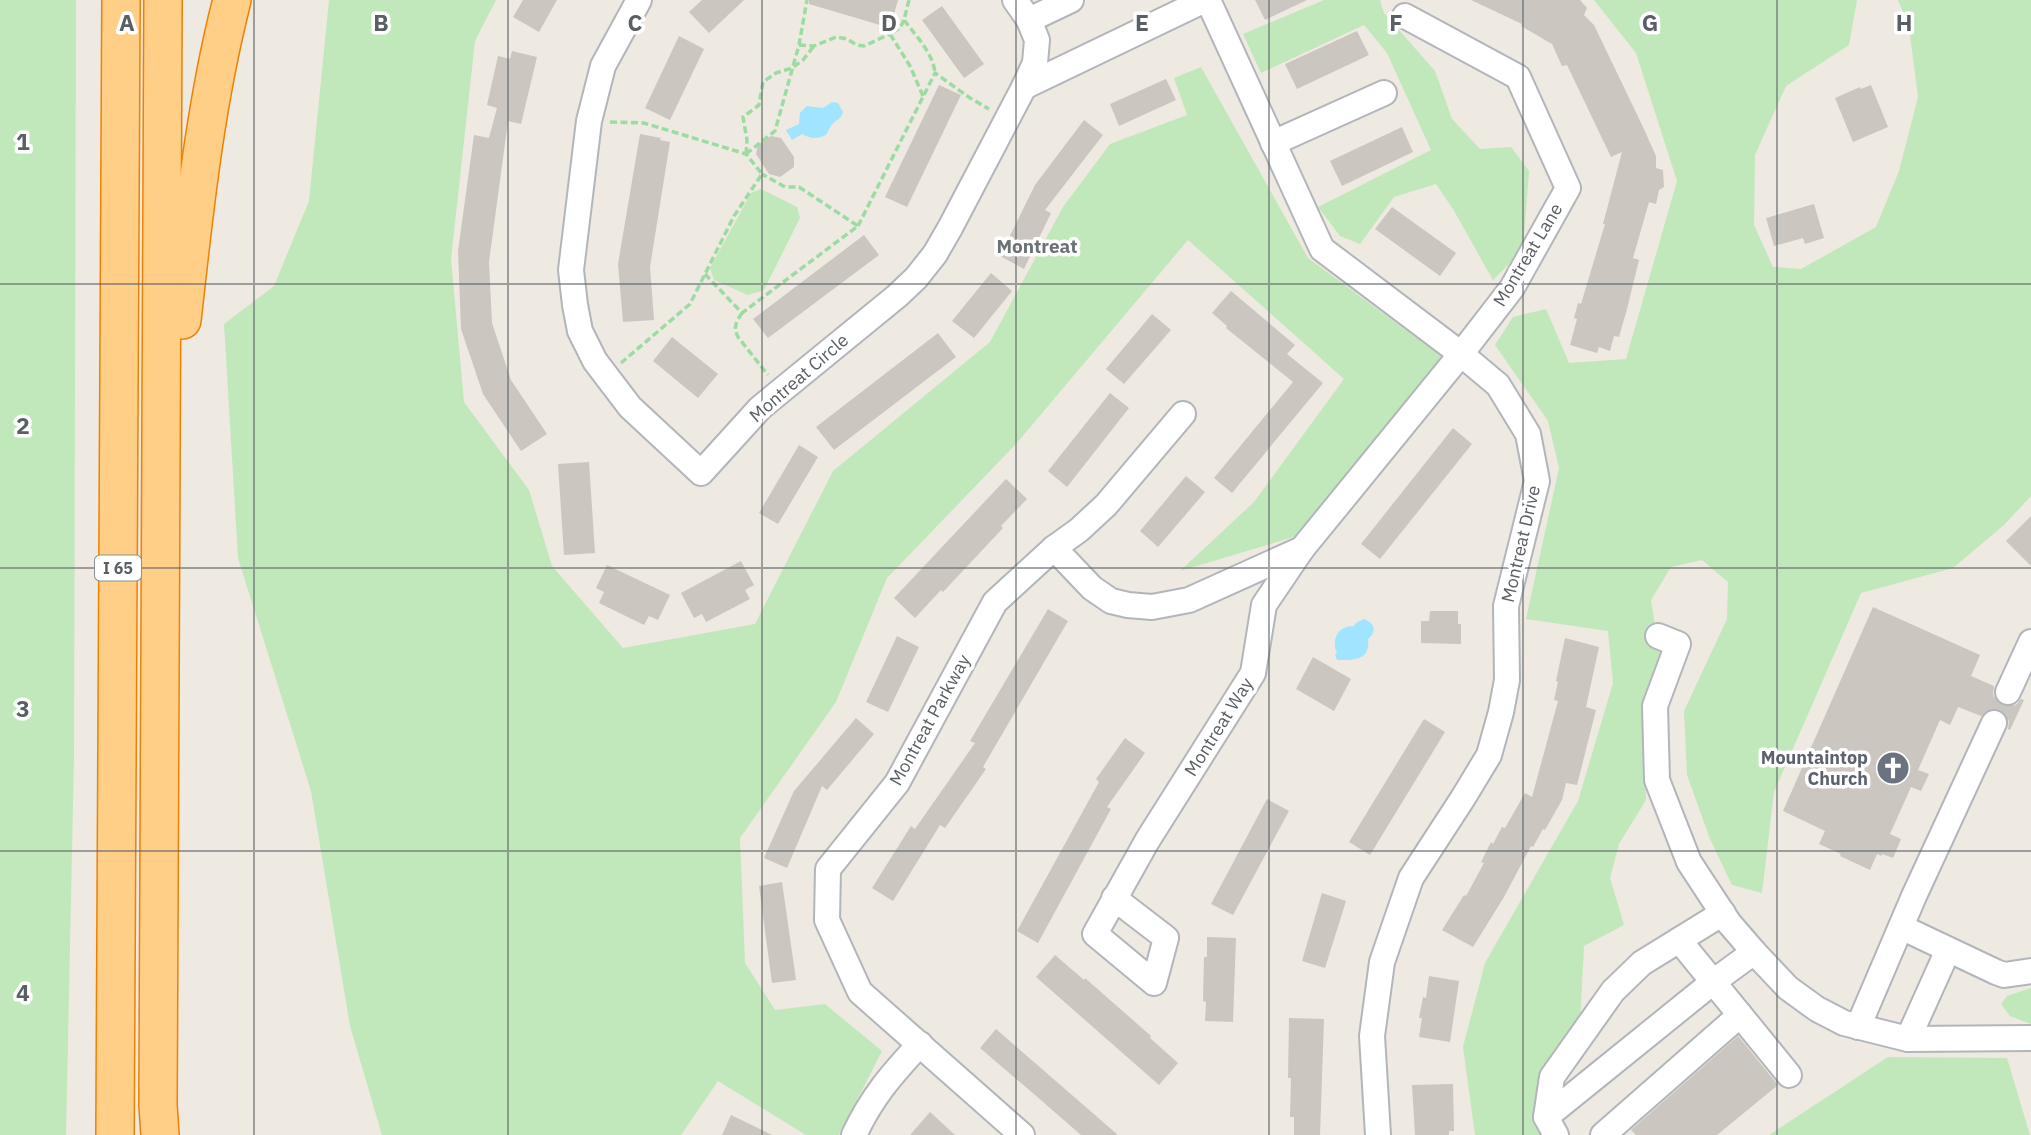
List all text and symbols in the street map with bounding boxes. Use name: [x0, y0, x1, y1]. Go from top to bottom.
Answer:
text: A: [119, 7, 135, 37]
text: B: [373, 7, 389, 37]
text: C: [628, 7, 643, 37]
text: D: [881, 7, 897, 37]
text: E: [1135, 7, 1149, 37]
text: F: [1389, 7, 1403, 37]
text: G: [1642, 7, 1658, 37]
text: H: [1896, 7, 1912, 37]
text: 1: [16, 126, 30, 156]
street label: Montreat Lane: [1488, 199, 1567, 311]
district label: Montreat: [996, 234, 1078, 258]
street label: Montreat Circle: [744, 328, 853, 427]
text: 2: [16, 410, 30, 440]
street label: Montreat Drive: [1496, 483, 1545, 605]
road number: I 65: [95, 555, 141, 580]
street label: Montreat Parkway: [884, 650, 975, 789]
street label: Montreat Way: [1179, 673, 1258, 780]
text: 3: [16, 693, 30, 723]
place label: Mountaintop Church: [1761, 746, 1868, 790]
church icon: Mountaintop Church: [1874, 749, 1912, 787]
text: 4: [16, 977, 30, 1007]

